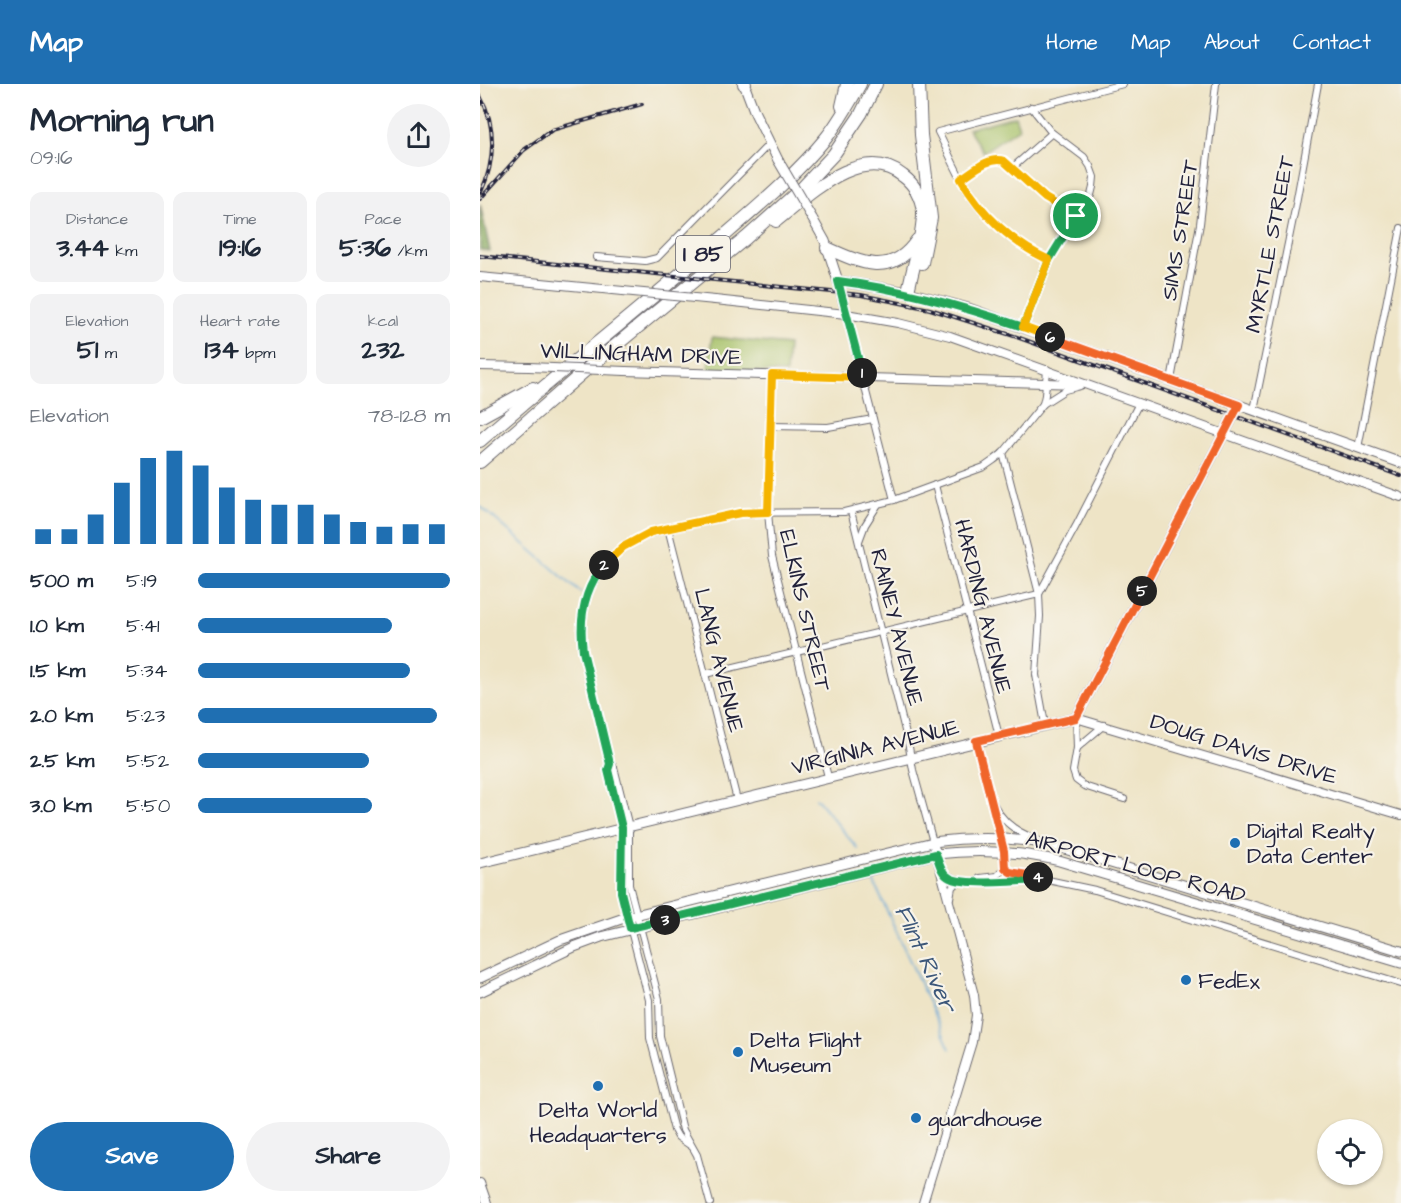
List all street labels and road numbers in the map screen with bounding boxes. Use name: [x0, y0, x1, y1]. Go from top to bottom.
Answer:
street label: MYRTLE STREET: [1238, 153, 1303, 335]
street label: SIMS STREET: [1154, 157, 1207, 303]
road number: I 85: [676, 236, 730, 272]
street label: WILLINGHAM DRIVE: [540, 335, 742, 374]
street label: HARDING AVENUE: [946, 516, 1019, 697]
street label: ELKINS STREET: [771, 527, 838, 694]
street label: RAINEY AVENUE: [862, 546, 931, 709]
street label: LANG AVENUE: [686, 585, 751, 736]
street label: DOUG DAVIS DRIVE: [1146, 706, 1341, 793]
street label: VIRGINIA AVENUE: [788, 712, 962, 783]
street label: AIRPORT LOOP ROAD: [1022, 823, 1249, 912]

